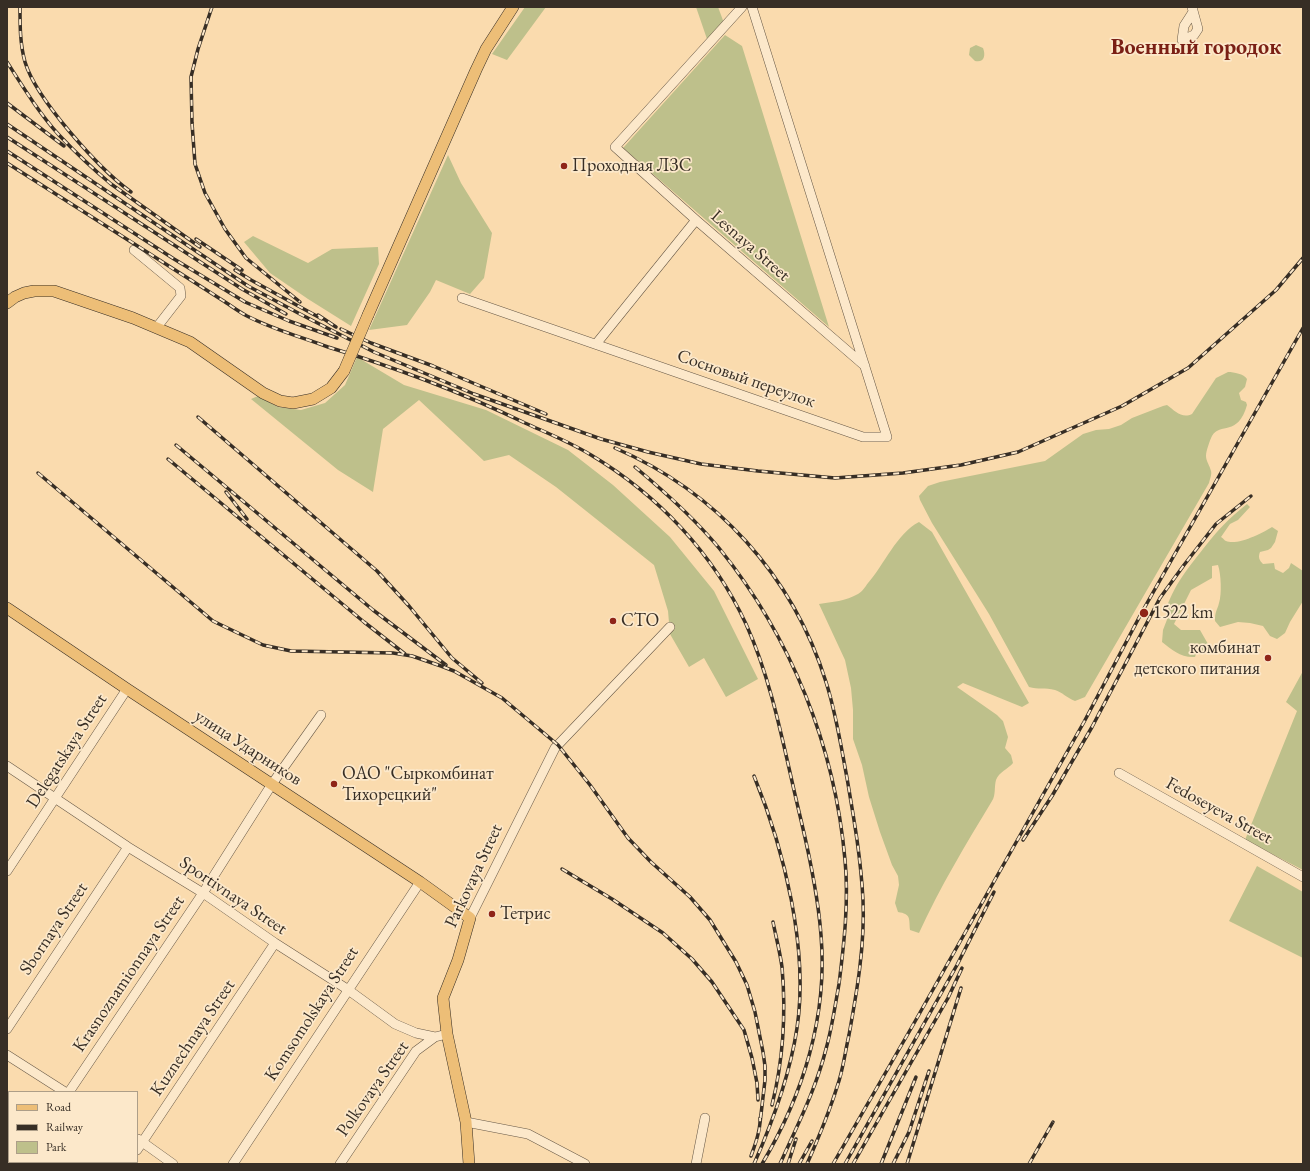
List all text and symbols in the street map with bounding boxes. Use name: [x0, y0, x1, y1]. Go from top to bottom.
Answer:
district label: Военный городок: [1111, 35, 1281, 61]
place label: Проходная ЛЗС: [572, 155, 691, 177]
marker: Проходная ЛЗС: [559, 161, 569, 171]
street label: Lesnaya Street: [706, 206, 794, 286]
street label: Сосновый переулок: [674, 345, 818, 413]
place label: 1522 km: [1153, 602, 1214, 624]
marker: 1522 km: [1138, 607, 1150, 619]
place label: СТО: [621, 610, 659, 632]
marker: СТО: [608, 616, 618, 626]
place label: комбинат детского питания: [1134, 637, 1260, 680]
marker: комбинат детского питания: [1263, 653, 1273, 663]
street label: Delegatskaya Street: [22, 690, 112, 812]
street label: улица Ударников: [190, 705, 306, 791]
place label: ОАО "Сыркомбинат Тихорецкий": [342, 763, 494, 806]
street label: Fedoseyeva Street: [1162, 773, 1276, 849]
marker: ОАО "Сыркомбинат Тихорецкий": [329, 779, 339, 789]
street label: Parkovaya Street: [441, 821, 507, 931]
street label: Sportivnaya Street: [175, 852, 291, 940]
street label: Sbornaya Street: [15, 879, 93, 979]
street label: Krasnoznamionnaya Street: [69, 892, 189, 1056]
place label: Тетрис: [500, 903, 551, 925]
marker: Тетрис: [487, 909, 497, 919]
street label: Komsomolskaya Street: [260, 943, 364, 1085]
street label: Kuznechnaya Street: [146, 976, 240, 1100]
street label: Polkovaya Street: [332, 1037, 414, 1141]
legend: [8, 1091, 138, 1163]
text: Road: [46, 1099, 71, 1115]
text: Railway: [46, 1119, 83, 1135]
text: Park: [46, 1139, 66, 1155]

